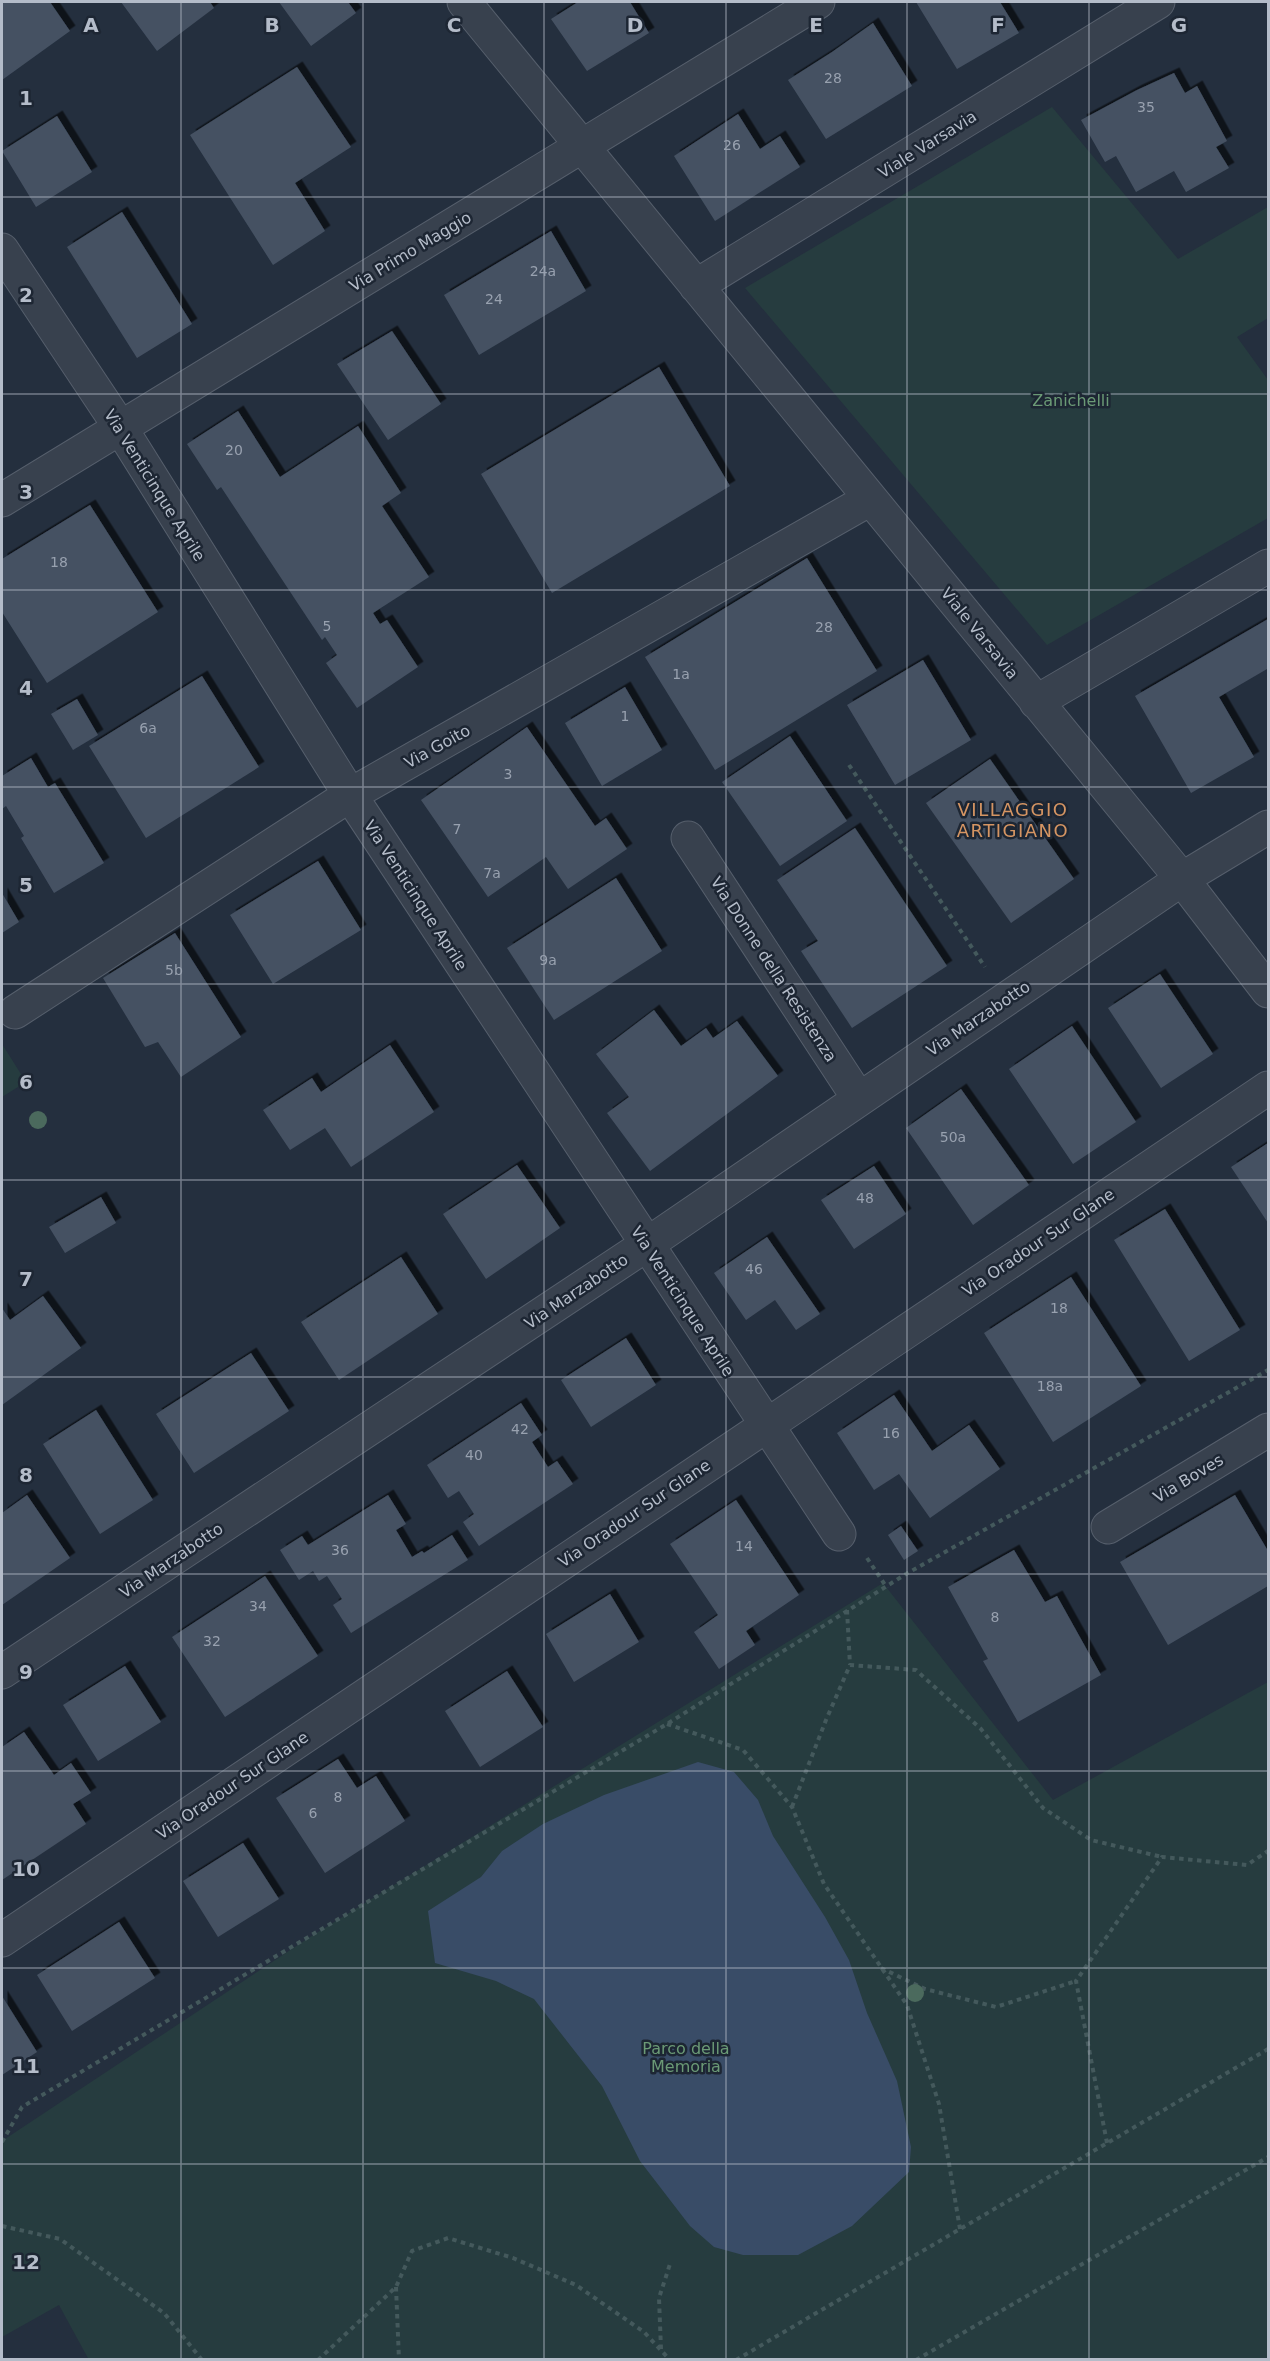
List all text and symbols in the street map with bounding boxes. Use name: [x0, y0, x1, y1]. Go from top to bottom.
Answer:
text: A: [83, 13, 99, 37]
text: B: [264, 13, 280, 37]
text: C: [447, 13, 461, 37]
text: D: [627, 13, 643, 37]
text: E: [809, 13, 823, 37]
text: F: [991, 13, 1005, 37]
text: G: [1171, 13, 1187, 37]
house number: 28: [824, 70, 842, 86]
text: 1: [19, 86, 33, 110]
house number: 35: [1137, 99, 1155, 115]
street label: Viale Varsavia: [875, 107, 980, 182]
house number: 26: [723, 137, 741, 153]
street label: Via Primo Maggio: [346, 208, 475, 295]
house number: 24a: [530, 263, 556, 279]
text: 2: [19, 283, 33, 307]
house number: 24: [485, 291, 503, 307]
park label: Zanichelli: [1032, 391, 1110, 410]
street label: Via Venticinque Aprile: [100, 406, 209, 565]
house number: 20: [225, 442, 243, 458]
text: 3: [19, 480, 33, 504]
house number: 18: [50, 554, 68, 570]
street label: Viale Varsavia: [937, 584, 1022, 683]
house number: 5: [323, 618, 331, 634]
house number: 28: [815, 619, 833, 635]
house number: 1a: [672, 666, 690, 682]
text: 4: [19, 676, 33, 700]
house number: 1: [621, 708, 629, 724]
house number: 6a: [139, 720, 157, 736]
street label: Via Goito: [401, 721, 474, 772]
house number: 3: [504, 766, 512, 782]
district label: VILLAGGIO ARTIGIANO: [957, 799, 1069, 841]
street label: Via Venticinque Aprile: [360, 817, 471, 974]
house number: 7: [453, 821, 461, 837]
house number: 7a: [483, 865, 501, 881]
text: 5: [19, 873, 33, 897]
street label: Via Donne della Resistenza: [707, 873, 841, 1065]
house number: 9a: [539, 952, 557, 968]
house number: 5b: [165, 962, 183, 978]
street label: Via Marzabotto: [923, 977, 1034, 1060]
text: 6: [19, 1070, 33, 1094]
house number: 50a: [940, 1129, 966, 1145]
street label: Via Oradour Sur Glane: [959, 1184, 1118, 1300]
house number: 48: [856, 1190, 874, 1206]
street label: Via Venticinque Aprile: [627, 1223, 738, 1380]
street label: Via Marzabotto: [521, 1250, 632, 1333]
house number: 46: [745, 1261, 763, 1277]
text: 7: [19, 1267, 33, 1291]
house number: 18: [1050, 1300, 1068, 1316]
house number: 18a: [1037, 1378, 1063, 1394]
house number: 42: [511, 1421, 529, 1437]
house number: 16: [882, 1425, 900, 1441]
house number: 40: [465, 1447, 483, 1463]
street label: Via Boves: [1150, 1450, 1227, 1507]
street label: Via Oradour Sur Glane: [555, 1455, 714, 1571]
text: 8: [19, 1463, 33, 1487]
street label: Via Marzabotto: [116, 1519, 227, 1602]
house number: 14: [735, 1538, 753, 1554]
house number: 36: [331, 1542, 349, 1558]
house number: 34: [249, 1598, 267, 1614]
house number: 8: [991, 1609, 999, 1625]
house number: 32: [203, 1633, 221, 1649]
text: 9: [19, 1660, 33, 1684]
street label: Via Oradour Sur Glane: [153, 1727, 312, 1843]
house number: 8: [334, 1789, 342, 1805]
house number: 6: [309, 1805, 318, 1821]
text: 10: [12, 1857, 40, 1881]
park label: Parco della Memoria: [642, 2039, 730, 2076]
text: 11: [12, 2054, 40, 2078]
text: 12: [12, 2250, 40, 2274]

